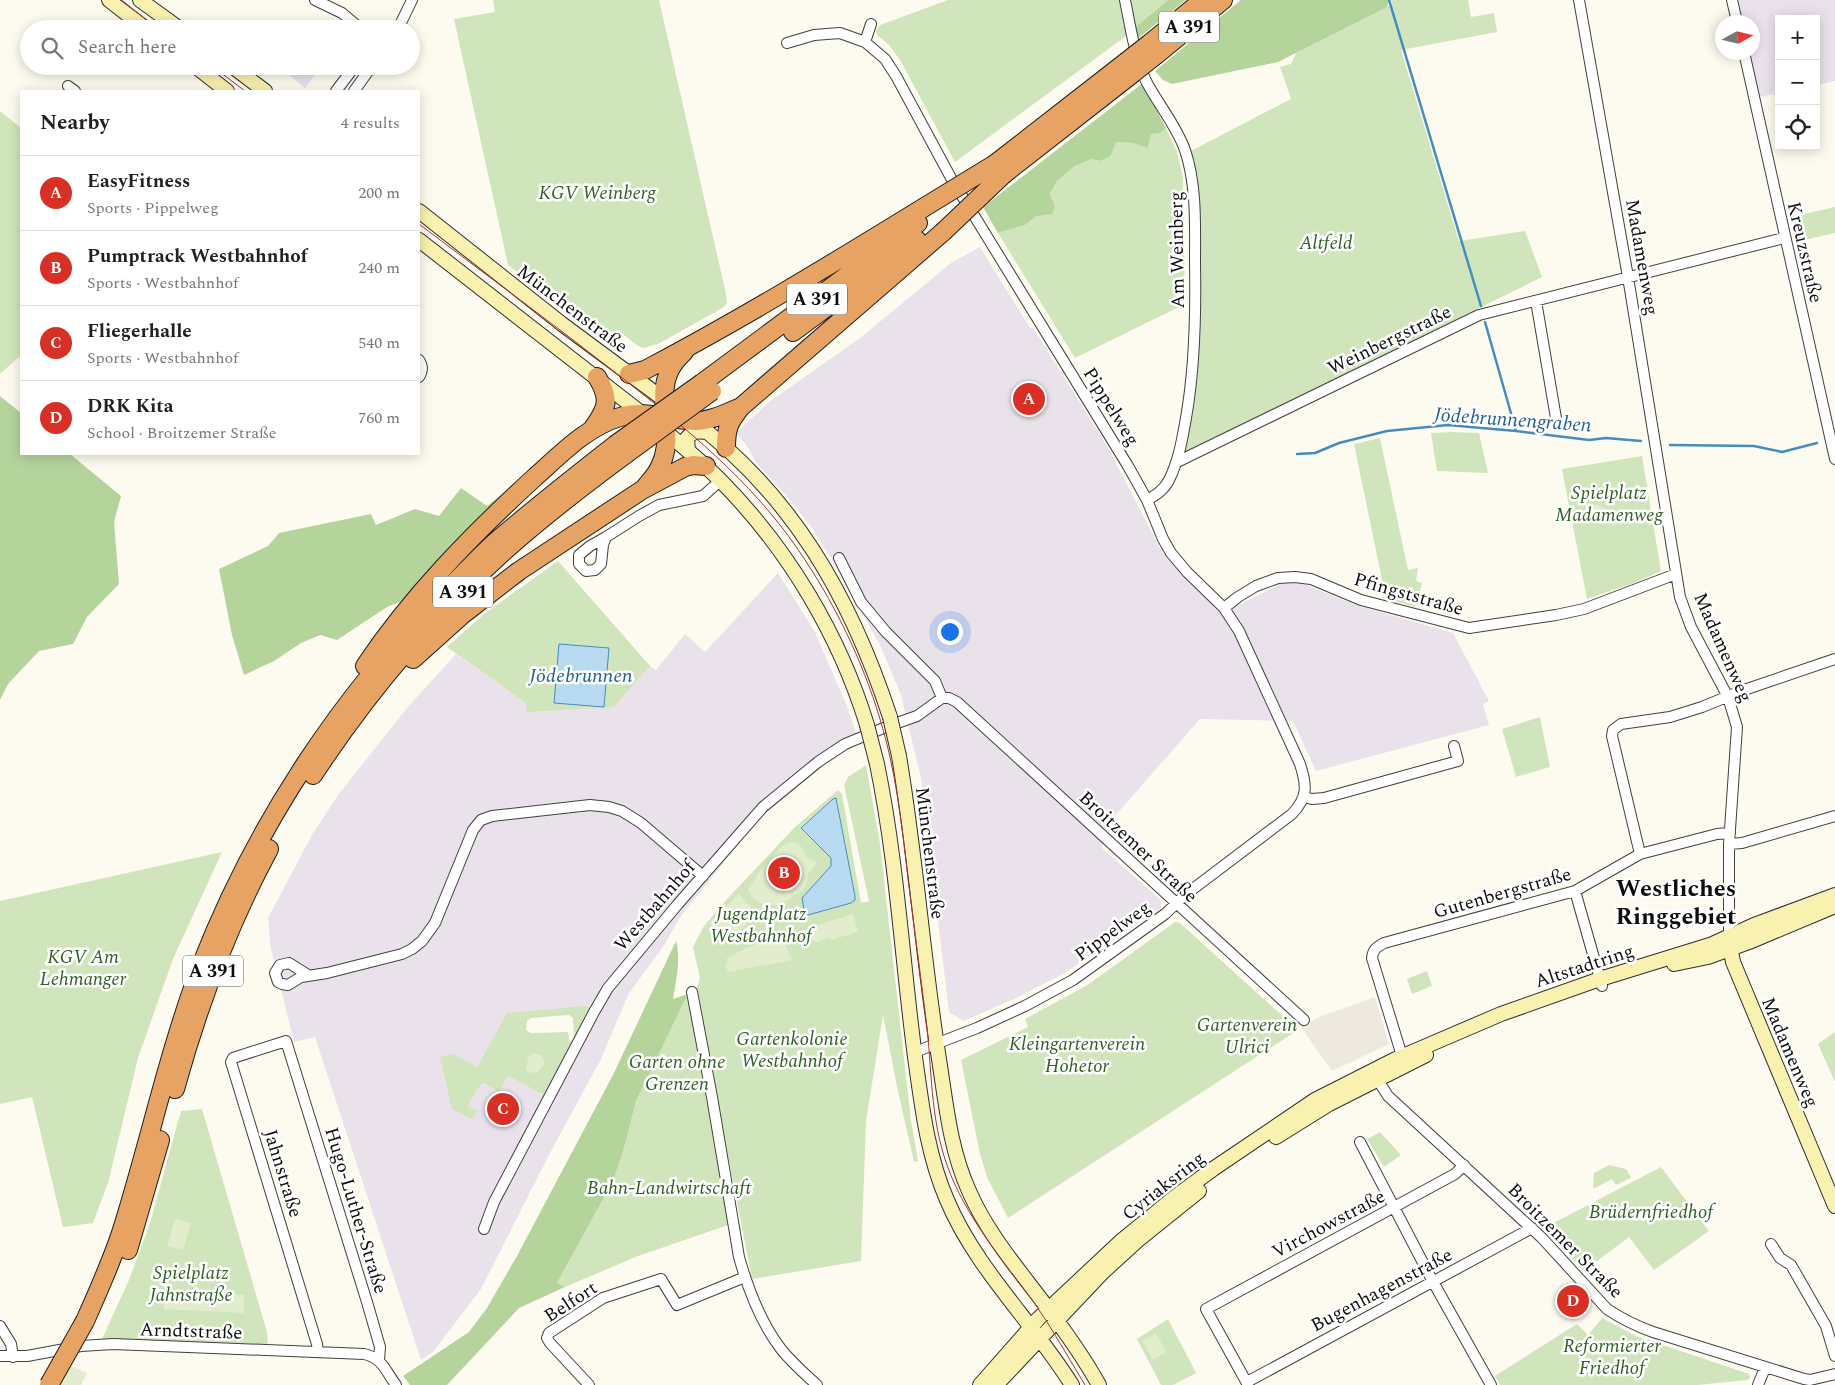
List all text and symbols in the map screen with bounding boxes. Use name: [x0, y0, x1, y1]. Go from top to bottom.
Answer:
road number: A 391: [1159, 12, 1219, 42]
north arrow: [1715, 15, 1760, 60]
map controls: [1775, 15, 1820, 150]
button: +: [1775, 15, 1820, 60]
search box: [20, 20, 420, 75]
text: Search here: [78, 33, 177, 62]
icon: search: [38, 34, 66, 62]
button: −: [1775, 60, 1820, 105]
button: locate: [1775, 105, 1820, 150]
text: Nearby: [40, 107, 110, 139]
text: 4 results: [341, 111, 400, 135]
text: EasyFitness: [87, 167, 190, 196]
park label: KGV Weinberg: [538, 179, 656, 208]
text: A: [50, 181, 62, 205]
text: 200 m: [358, 181, 400, 205]
street label: Am Weinberg: [1162, 191, 1193, 309]
text: Sports · Pippelweg: [87, 196, 219, 220]
street label: Madamenweg: [1617, 197, 1666, 318]
street label: Kreuzstraße: [1779, 199, 1830, 306]
park label: Altfeld: [1298, 229, 1353, 258]
text: Pumptrack Westbahnhof: [87, 242, 308, 271]
text: B: [50, 256, 62, 280]
text: 240 m: [358, 256, 400, 280]
street label: Münchenstraße: [510, 258, 634, 361]
text: Sports · Westbahnhof: [87, 271, 239, 295]
road number: A 391: [787, 284, 847, 314]
street label: Weinbergstraße: [1323, 298, 1456, 383]
text: Fliegerhalle: [87, 317, 192, 346]
text: C: [50, 331, 62, 355]
text: 540 m: [358, 331, 400, 355]
text: Sports · Westbahnhof: [87, 346, 239, 370]
street label: Pippelweg: [1075, 362, 1146, 452]
pin: A: [1013, 380, 1045, 418]
text: DRK Kita: [87, 392, 173, 421]
water label: Jödebrunnengraben: [1431, 399, 1593, 440]
text: D: [50, 406, 62, 430]
text: 760 m: [358, 406, 400, 430]
text: School · Broitzemer Straße: [87, 421, 276, 445]
park label: Spielplatz Madamenweg: [1555, 479, 1664, 530]
street label: Pfingststraße: [1350, 565, 1467, 624]
road number: A 391: [433, 576, 493, 608]
street label: Madamenweg: [1685, 588, 1760, 707]
your location: [937, 619, 963, 645]
water label: Jödebrunnen: [527, 661, 633, 691]
street label: Broitzemer Straße: [1072, 784, 1204, 910]
street label: Münchenstraße: [907, 785, 952, 921]
street label: Westbahnhof: [607, 853, 704, 958]
pin: B: [768, 854, 800, 892]
street label: Gutenbergstraße: [1430, 860, 1575, 927]
district label: Westliches Ringgebiet: [1616, 871, 1736, 935]
street label: Pippelweg: [1069, 894, 1157, 969]
park label: Jugendplatz Westbahnhof: [710, 900, 815, 951]
street label: Altstadtring: [1531, 937, 1638, 996]
park label: KGV Am Lehmanger: [40, 943, 127, 994]
road number: A 391: [183, 956, 243, 986]
street label: Madamenweg: [1753, 993, 1826, 1112]
park label: Gartenverein Ulrici: [1197, 1011, 1297, 1062]
park label: Gartenkolonie Westbahnhof: [736, 1025, 848, 1076]
park label: Kleingartenverein Hohetor: [1009, 1030, 1145, 1081]
park label: Garten ohne Grenzen: [629, 1048, 725, 1099]
pin: C: [487, 1090, 519, 1128]
street label: Hugo-Luther-Straße: [316, 1124, 395, 1297]
street label: Jahnstraße: [255, 1126, 310, 1221]
street label: Cyriaksring: [1116, 1144, 1212, 1228]
park label: Bahn-Landwirtschaft: [587, 1174, 752, 1203]
street label: Broitzemer Straße: [1500, 1176, 1630, 1306]
street label: Virchowstraße: [1267, 1182, 1391, 1266]
park label: Brüdernfriedhof: [1589, 1198, 1716, 1227]
street label: Bugenhagenstraße: [1306, 1241, 1458, 1340]
park label: Spielplatz Jahnstraße: [147, 1259, 233, 1310]
street label: Belfort: [538, 1274, 603, 1330]
pin: D: [1557, 1282, 1589, 1320]
street label: Arndtstraße: [139, 1315, 243, 1348]
park label: Reformierter Friedhof: [1563, 1332, 1661, 1383]

